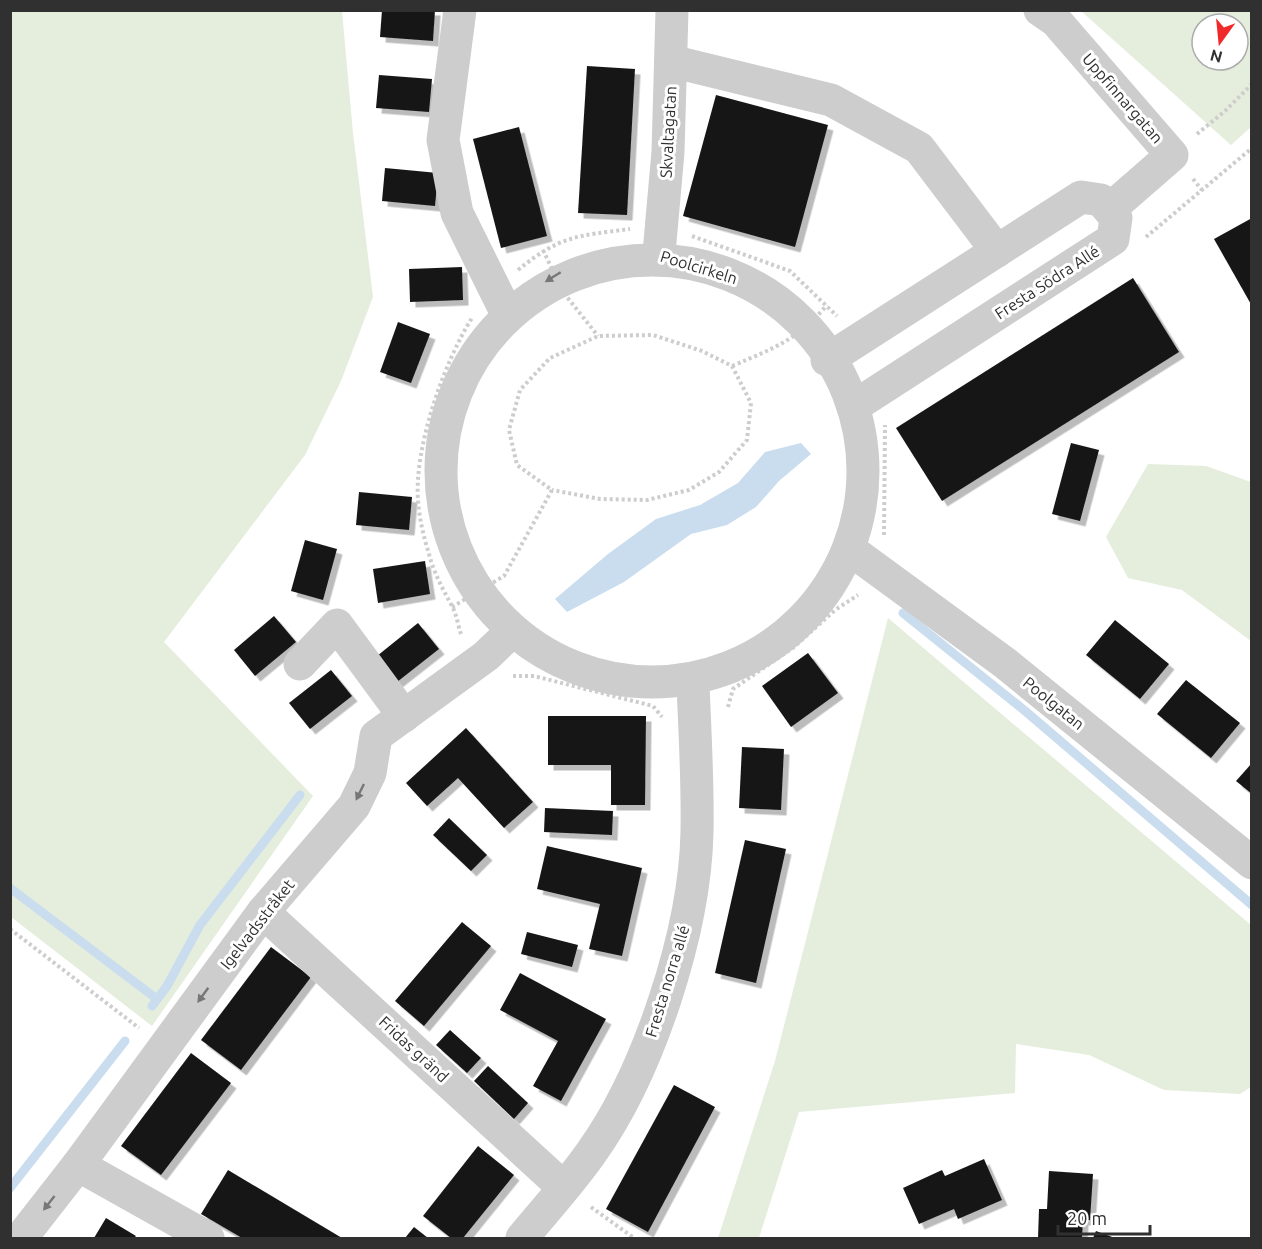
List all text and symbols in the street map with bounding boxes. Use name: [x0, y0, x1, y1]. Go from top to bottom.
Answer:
north arrow: [1190, 12, 1250, 72]
text: N: [1208, 46, 1224, 67]
street label: Uppfinnargatan: [1079, 49, 1167, 147]
street label: Skvaltagatan: [657, 85, 679, 179]
street label: Fresta Södra Allé: [991, 242, 1103, 322]
street label: Poolcirkeln: [658, 247, 740, 287]
one-way arrow: [545, 272, 561, 283]
street label: Poolgatan: [1020, 673, 1088, 733]
one-way arrow: [356, 783, 366, 801]
street label: Igelvadsstråket: [216, 875, 298, 973]
street label: Fresta norra allé: [641, 923, 693, 1039]
one-way arrow: [197, 988, 209, 1003]
street label: Fridas gränd: [376, 1012, 452, 1086]
one-way arrow: [43, 1195, 55, 1210]
scale bar: [1058, 1198, 1150, 1236]
text: 20 m: [1067, 1208, 1107, 1228]

